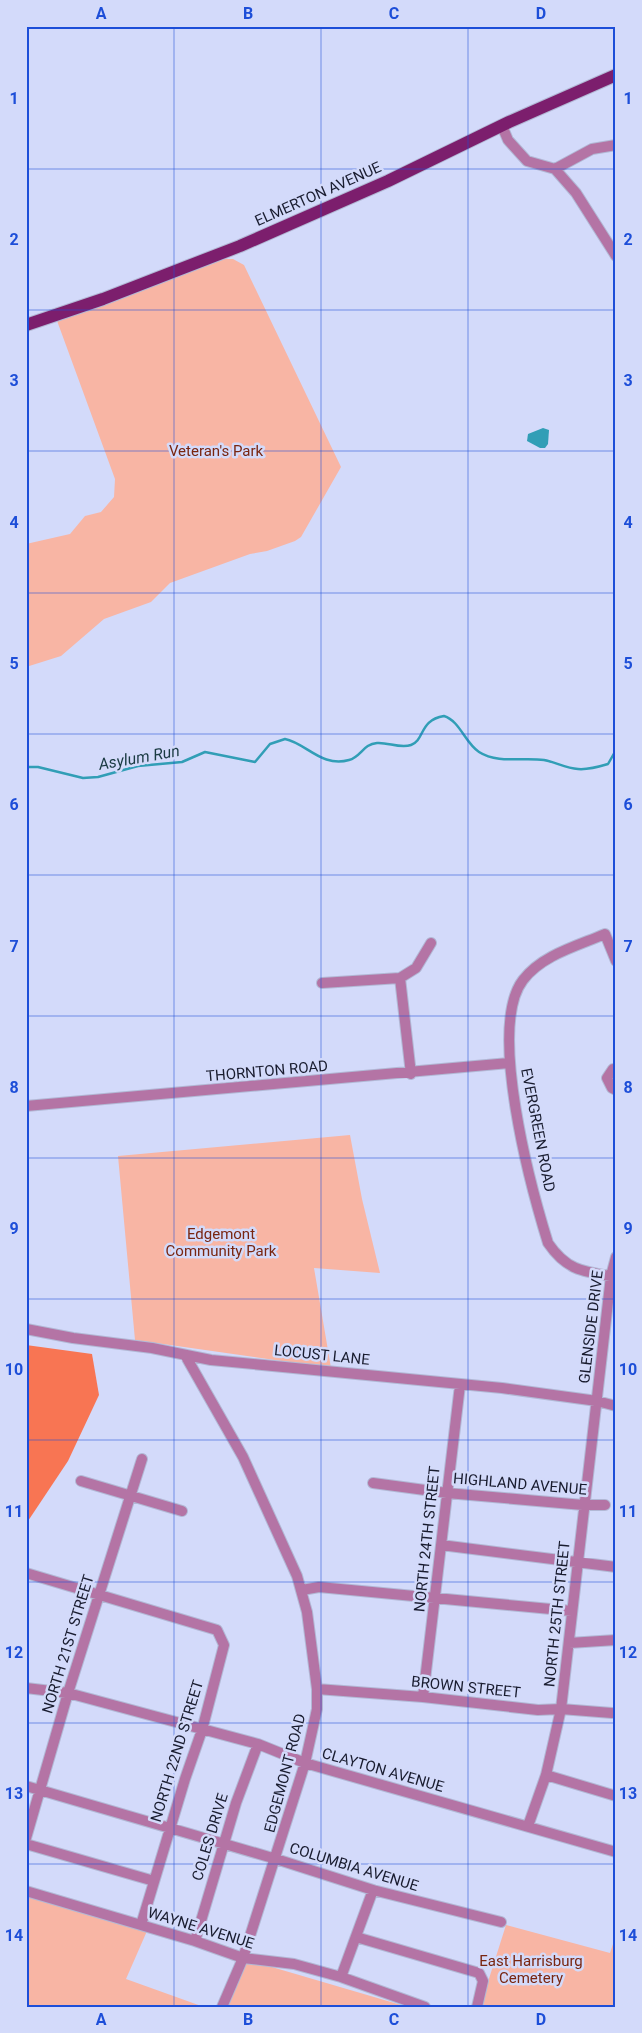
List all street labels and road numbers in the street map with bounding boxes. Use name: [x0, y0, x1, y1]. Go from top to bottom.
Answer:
street label: ELMERTON AVENUE: [252, 158, 384, 230]
street label: THORNTON ROAD: [205, 1057, 329, 1085]
street label: EVERGREEN ROAD: [517, 1067, 559, 1193]
street label: GLENSIDE DRIVE: [575, 1269, 607, 1385]
street label: LOCUST LANE: [273, 1341, 371, 1369]
street label: NORTH 24TH STREET: [410, 1465, 444, 1613]
street label: HIGHLAND AVENUE: [452, 1469, 588, 1499]
street label: NORTH 25TH STREET: [540, 1540, 574, 1688]
street label: NORTH 21ST STREET: [38, 1572, 98, 1716]
street label: BROWN STREET: [410, 1672, 522, 1702]
street label: NORTH 22ND STREET: [147, 1678, 207, 1824]
street label: EDGEMONT ROAD: [260, 1712, 310, 1834]
street label: CLAYTON AVENUE: [320, 1744, 446, 1796]
street label: COLES DRIVE: [188, 1791, 232, 1883]
street label: COLUMBIA AVENUE: [287, 1839, 421, 1895]
street label: WAYNE AVENUE: [146, 1903, 257, 1953]

